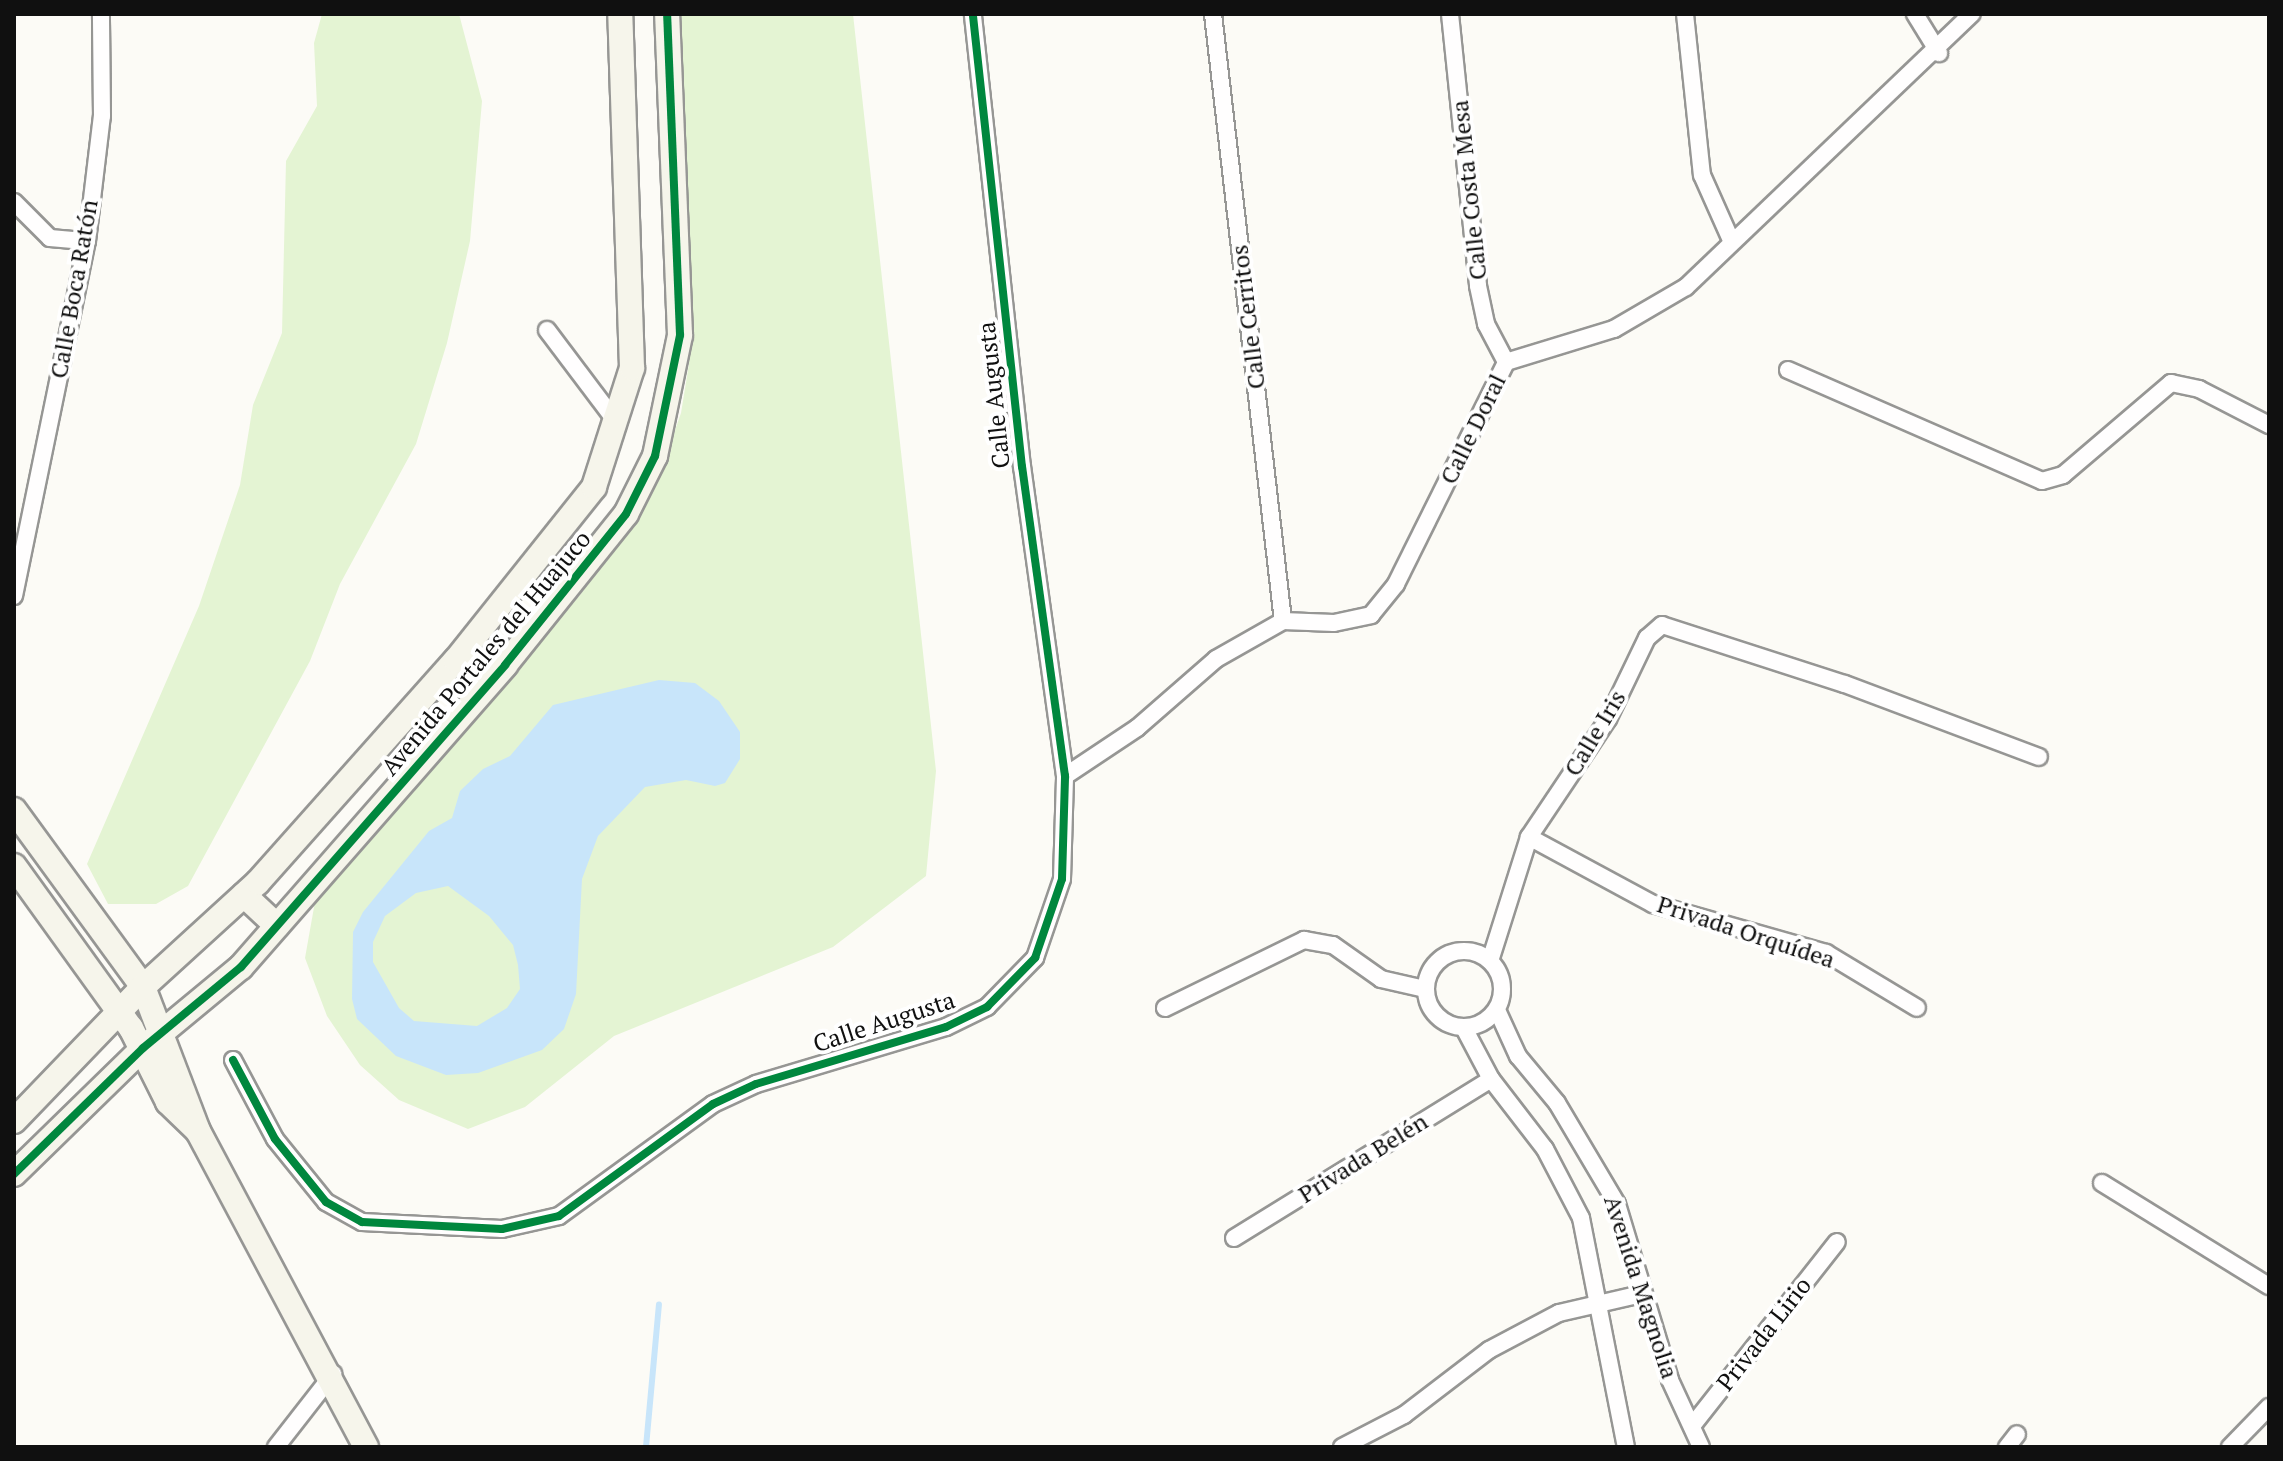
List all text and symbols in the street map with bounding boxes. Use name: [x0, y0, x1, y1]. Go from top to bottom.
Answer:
street label: Calle Costa Mesa: [1445, 99, 1493, 281]
street label: Calle Boca Ratón: [44, 197, 104, 381]
street label: Calle Cerritos: [1225, 243, 1271, 391]
street label: Calle Augusta: [972, 320, 1016, 470]
street label: Calle Doral: [1434, 369, 1512, 489]
street label: Avenida Portales del Huajuco: [375, 525, 597, 781]
street label: Calle Iris: [1558, 685, 1632, 781]
street label: Privada Orquídea: [1654, 890, 1838, 974]
street label: Calle Augusta: [809, 985, 959, 1059]
street label: Privada Belén: [1293, 1107, 1433, 1209]
street label: Avenida Magnolia: [1598, 1192, 1684, 1382]
street label: Privada Lirio: [1711, 1271, 1817, 1397]

